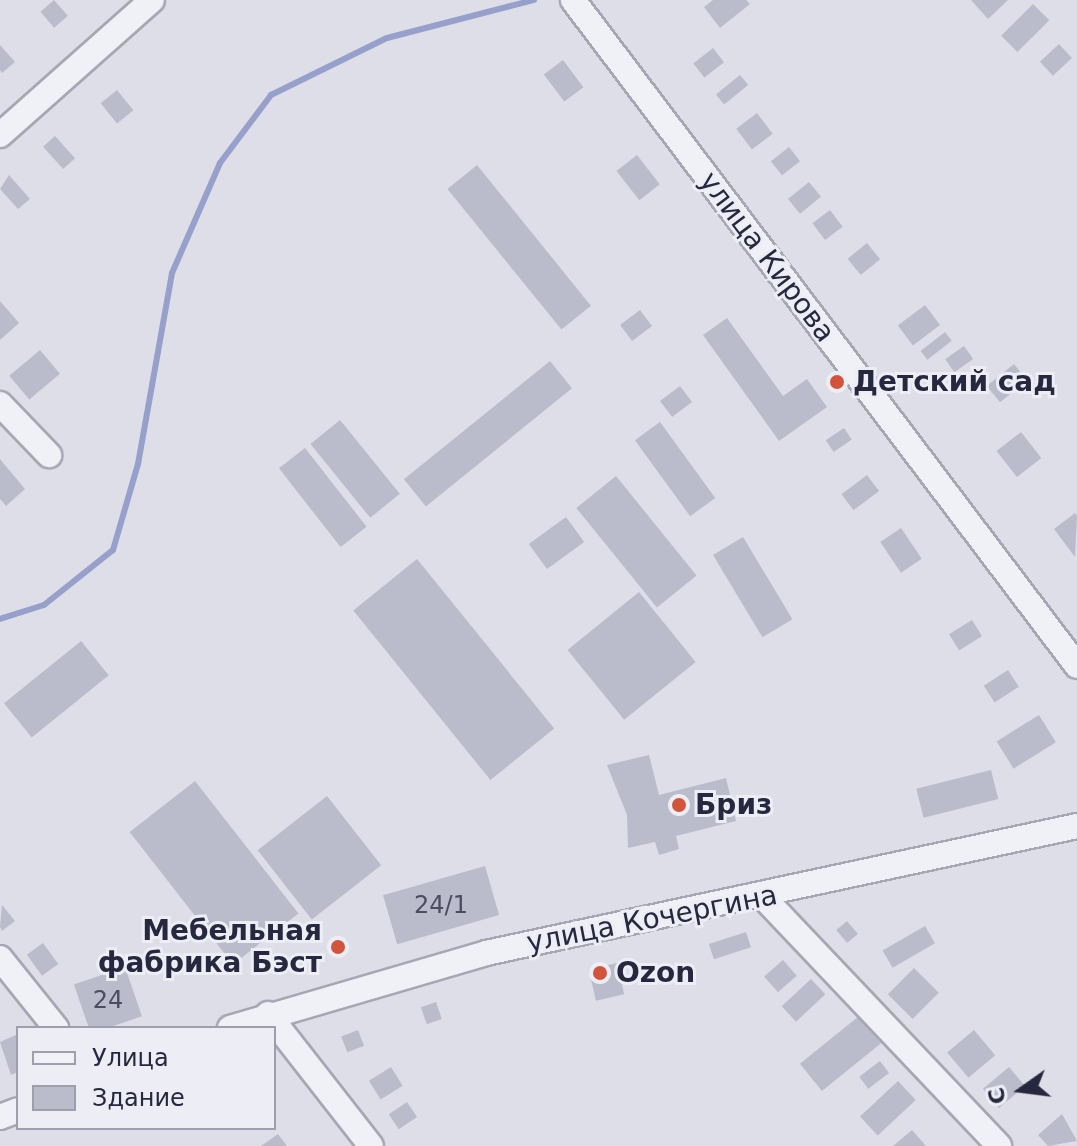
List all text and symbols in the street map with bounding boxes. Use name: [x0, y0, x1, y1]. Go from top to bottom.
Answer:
street label: улица Кирова: [692, 165, 842, 349]
place label: Детский сад: [853, 365, 1056, 399]
marker: Детский сад: [828, 373, 846, 391]
place label: Бриз: [695, 788, 772, 822]
marker: Бриз: [670, 796, 688, 814]
street label: улица Кочергина: [524, 878, 780, 960]
house number: 24/1: [414, 892, 468, 920]
place label: Мебельная фабрика Бэст: [98, 914, 322, 980]
marker: Мебельная фабрика Бэст: [329, 938, 347, 956]
place label: Ozon: [616, 956, 695, 990]
marker: Ozon: [591, 964, 609, 982]
house number: 24: [93, 987, 123, 1015]
legend: [16, 1026, 276, 1130]
text: Улица: [92, 1044, 169, 1072]
north arrow: [981, 1050, 1061, 1130]
text: Здание: [92, 1084, 185, 1112]
text: С: [983, 1085, 1011, 1107]

